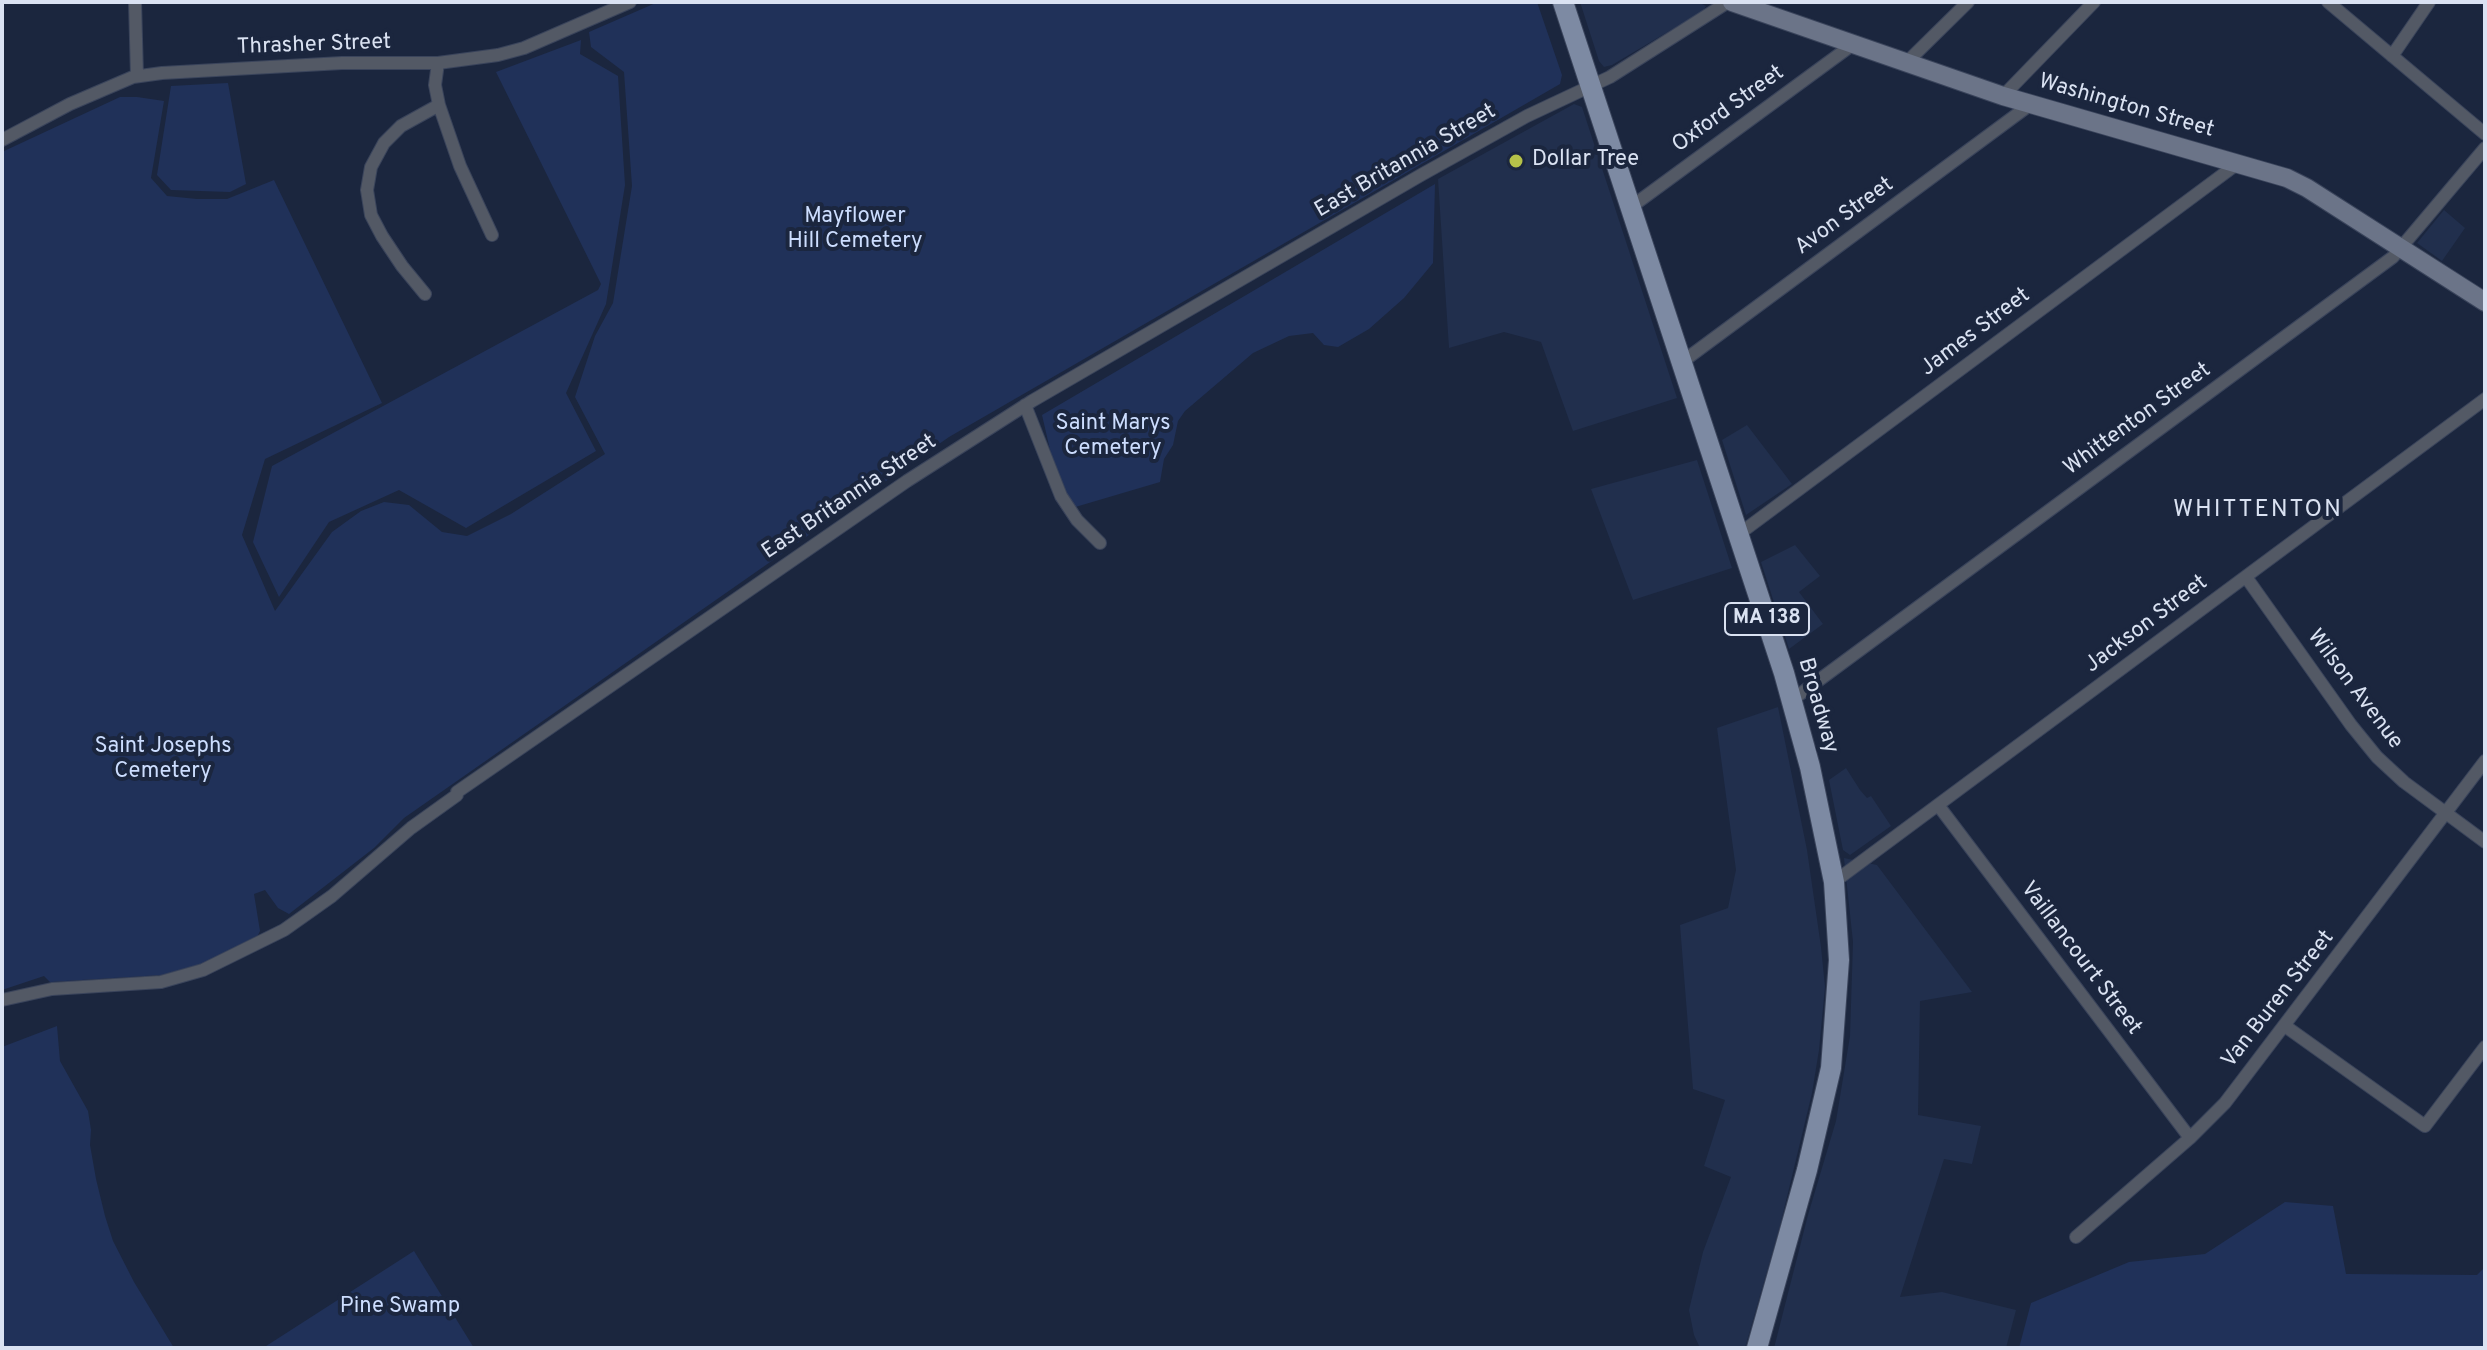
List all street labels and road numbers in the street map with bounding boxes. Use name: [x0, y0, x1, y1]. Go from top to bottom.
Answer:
street label: Thrasher Street: [236, 30, 392, 62]
street label: Oxford Street: [1668, 61, 1790, 159]
street label: Washington Street: [2035, 69, 2217, 145]
street label: East Britannia Street: [1311, 99, 1501, 225]
street label: Avon Street: [1791, 172, 1899, 262]
street label: James Street: [1916, 283, 2036, 383]
street label: Whittenton Street: [2059, 358, 2217, 482]
street label: East Britannia Street: [758, 430, 942, 566]
street label: Jackson Street: [2081, 570, 2213, 680]
road number: MA 138: [1725, 603, 1809, 635]
street label: Wilson Avenue: [2300, 625, 2408, 755]
street label: Broadway: [1791, 655, 1843, 757]
street label: Vaillancourt Street: [2014, 877, 2146, 1041]
street label: Van Buren Street: [2217, 926, 2341, 1074]

